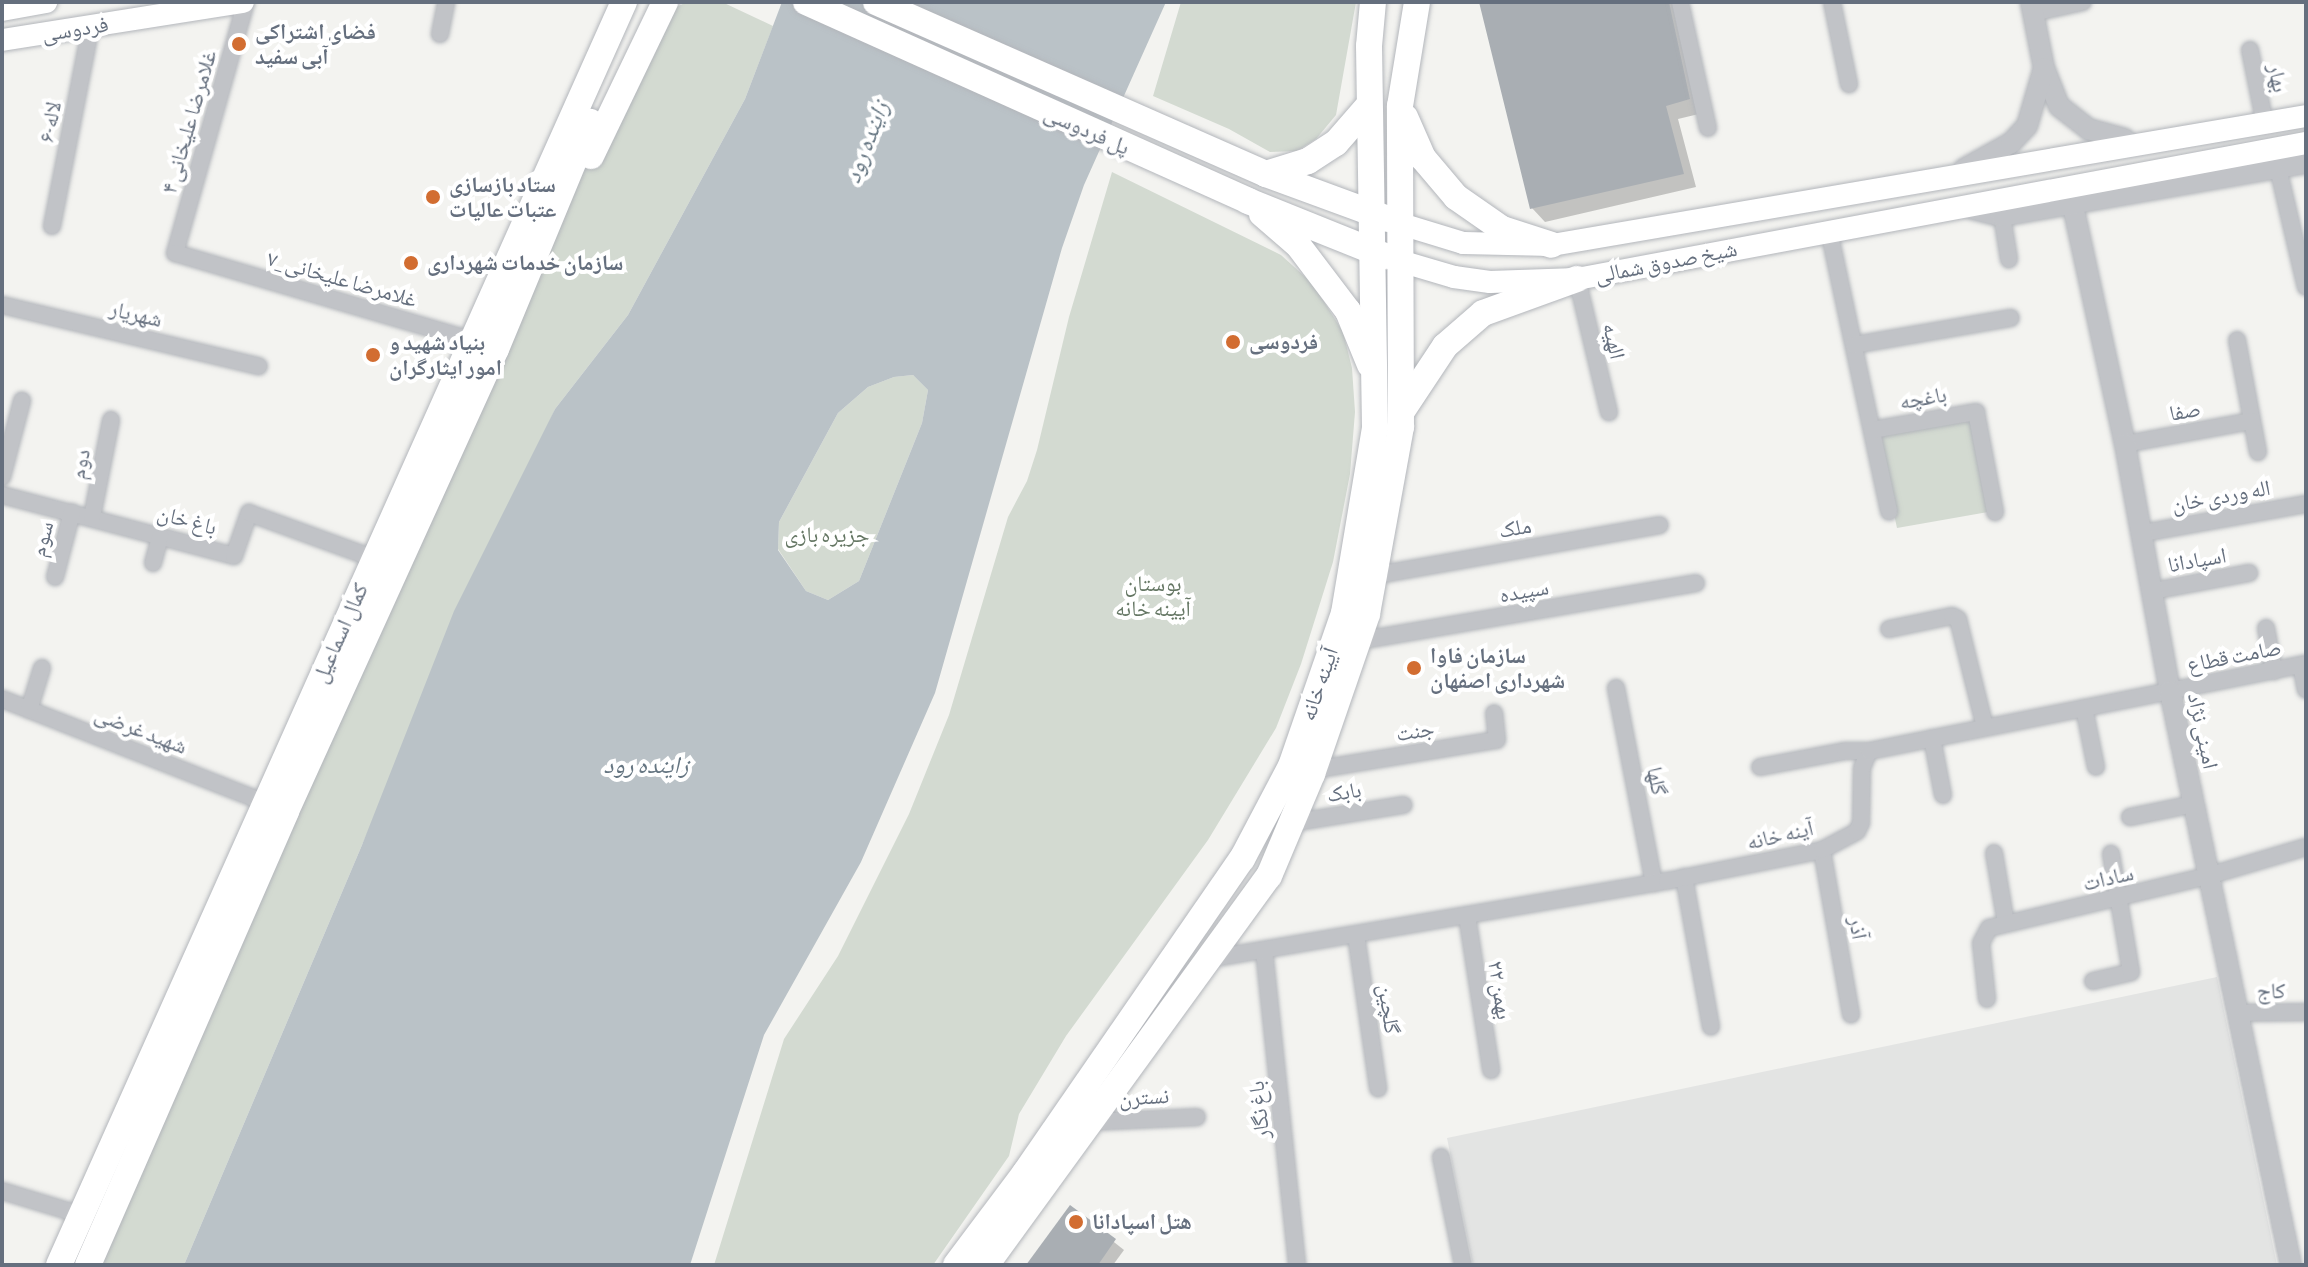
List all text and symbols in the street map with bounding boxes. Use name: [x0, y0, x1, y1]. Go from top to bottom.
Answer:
street label: فردوسی: [40, 11, 110, 47]
place label: فضای اشتراکی آبی سفید: [255, 18, 376, 70]
marker: فضای اشتراکی آبی سفید: [230, 35, 248, 53]
street label: ۴ غلامرضا علیخانی: [156, 47, 222, 197]
street label: بهار: [2262, 61, 2294, 95]
water label: زاینده رود: [837, 97, 895, 187]
street label: ۶-لاله: [33, 99, 67, 145]
street label: پل فردوسی: [1040, 99, 1134, 161]
place label: ستاد بازسازی عتبات عالیات: [449, 171, 556, 222]
marker: ستاد بازسازی عتبات عالیات: [424, 188, 442, 206]
street label: شیخ صدوق شمالی: [1593, 235, 1739, 289]
street label: ۷_غلامرضا علیخانی: [264, 245, 420, 313]
place label: سازمان خدمات شهرداری: [427, 250, 623, 276]
marker: سازمان خدمات شهرداری: [402, 254, 420, 272]
street label: شهریار: [107, 295, 165, 333]
street label: الهیه: [1597, 320, 1631, 362]
place label: بنیاد شهید و امور ایثارگران: [389, 329, 502, 380]
place label: فردوسی: [1249, 329, 1318, 355]
marker: فردوسی: [1224, 333, 1242, 351]
marker: بنیاد شهید و امور ایثارگران: [364, 346, 382, 364]
street label: باغچه: [1897, 381, 1949, 415]
street label: صفا: [2167, 395, 2203, 427]
street label: دوم: [64, 447, 96, 481]
street label: اله وردی خان: [2170, 474, 2272, 518]
street label: باغ خان: [154, 499, 220, 541]
street label: ملک: [1497, 512, 1533, 544]
street label: سوم: [25, 519, 59, 559]
park label: جزیره بازی: [784, 522, 870, 548]
street label: اسپادانا: [2166, 542, 2228, 578]
park label: بوستان آیینه خانه: [1115, 570, 1191, 622]
street label: سپیده: [1497, 574, 1551, 608]
street label: کمال اسماعیل: [306, 579, 374, 687]
street label: صامت قطاع: [2184, 634, 2284, 678]
place label: سازمان فاوا شهرداری اصفهان: [1430, 642, 1565, 694]
street label: آیینه خانه: [1294, 644, 1344, 724]
marker: سازمان فاوا شهرداری اصفهان: [1405, 659, 1423, 677]
street label: امینی نژاد: [2182, 691, 2224, 771]
street label: شهید غرضی: [91, 700, 191, 760]
street label: جنت: [1394, 715, 1436, 747]
water label: زاینده رود: [603, 751, 689, 779]
street label: گلها: [1641, 765, 1673, 797]
street label: بابک: [1325, 776, 1363, 808]
street label: آینه خانه: [1744, 815, 1816, 855]
street label: سادات: [2080, 859, 2136, 897]
street label: آذر: [1843, 914, 1873, 942]
street label: ۲۲ بهمن: [1482, 959, 1518, 1021]
street label: کاج: [2256, 978, 2286, 1004]
street label: گلچین: [1372, 982, 1406, 1036]
street label: باغ نگار: [1243, 1080, 1275, 1140]
street label: نسترن: [1118, 1083, 1170, 1111]
place label: هتل اسپادانا: [1092, 1209, 1192, 1235]
marker: هتل اسپادانا: [1067, 1213, 1085, 1231]

